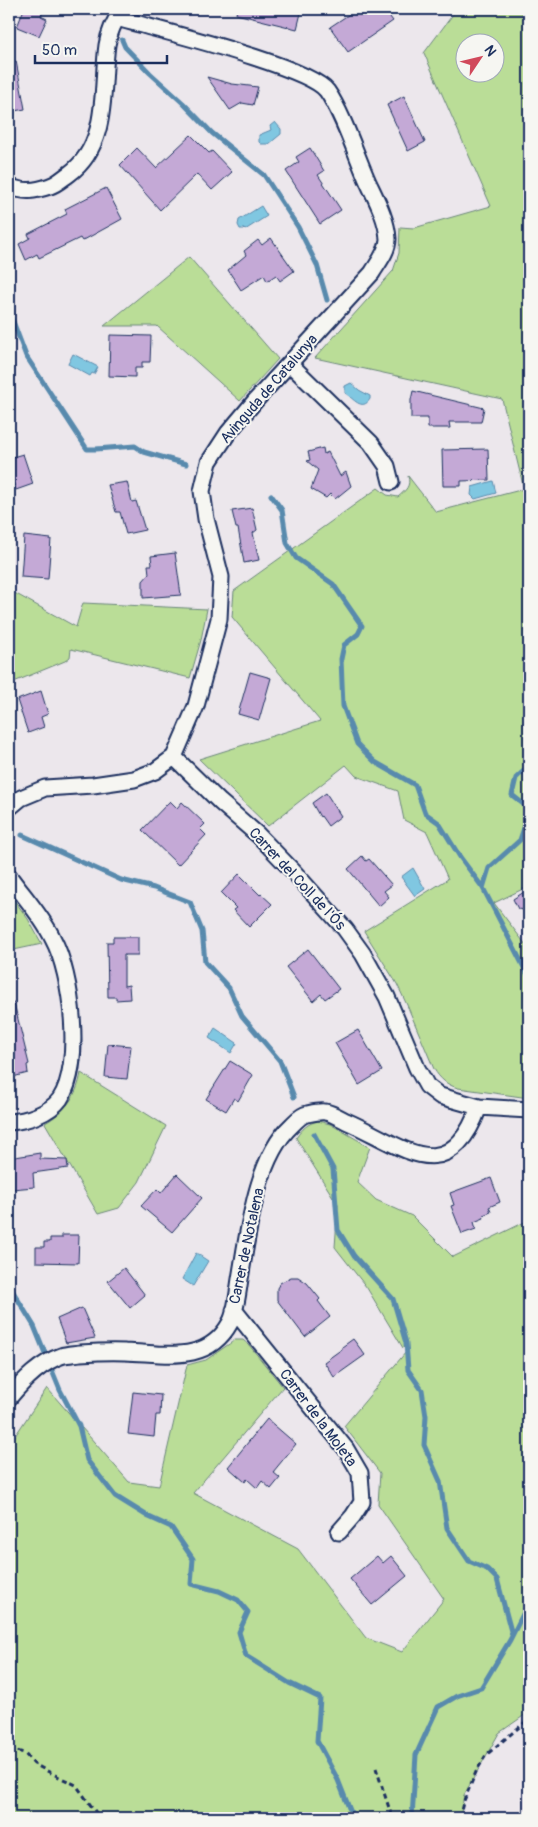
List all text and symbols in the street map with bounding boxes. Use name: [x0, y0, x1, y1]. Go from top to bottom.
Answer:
scale bar: [35, 32, 168, 64]
north arrow: [456, 32, 506, 82]
text: 50 m: [42, 41, 77, 60]
text: N: [481, 42, 500, 60]
street label: Avinguda de Catalunya: [216, 330, 322, 448]
street label: Carrer del Coll de l'Ós: [244, 824, 350, 935]
street label: Carrer de Notalena: [225, 1186, 269, 1306]
street label: Carrer de la Moleta: [275, 1365, 361, 1471]

